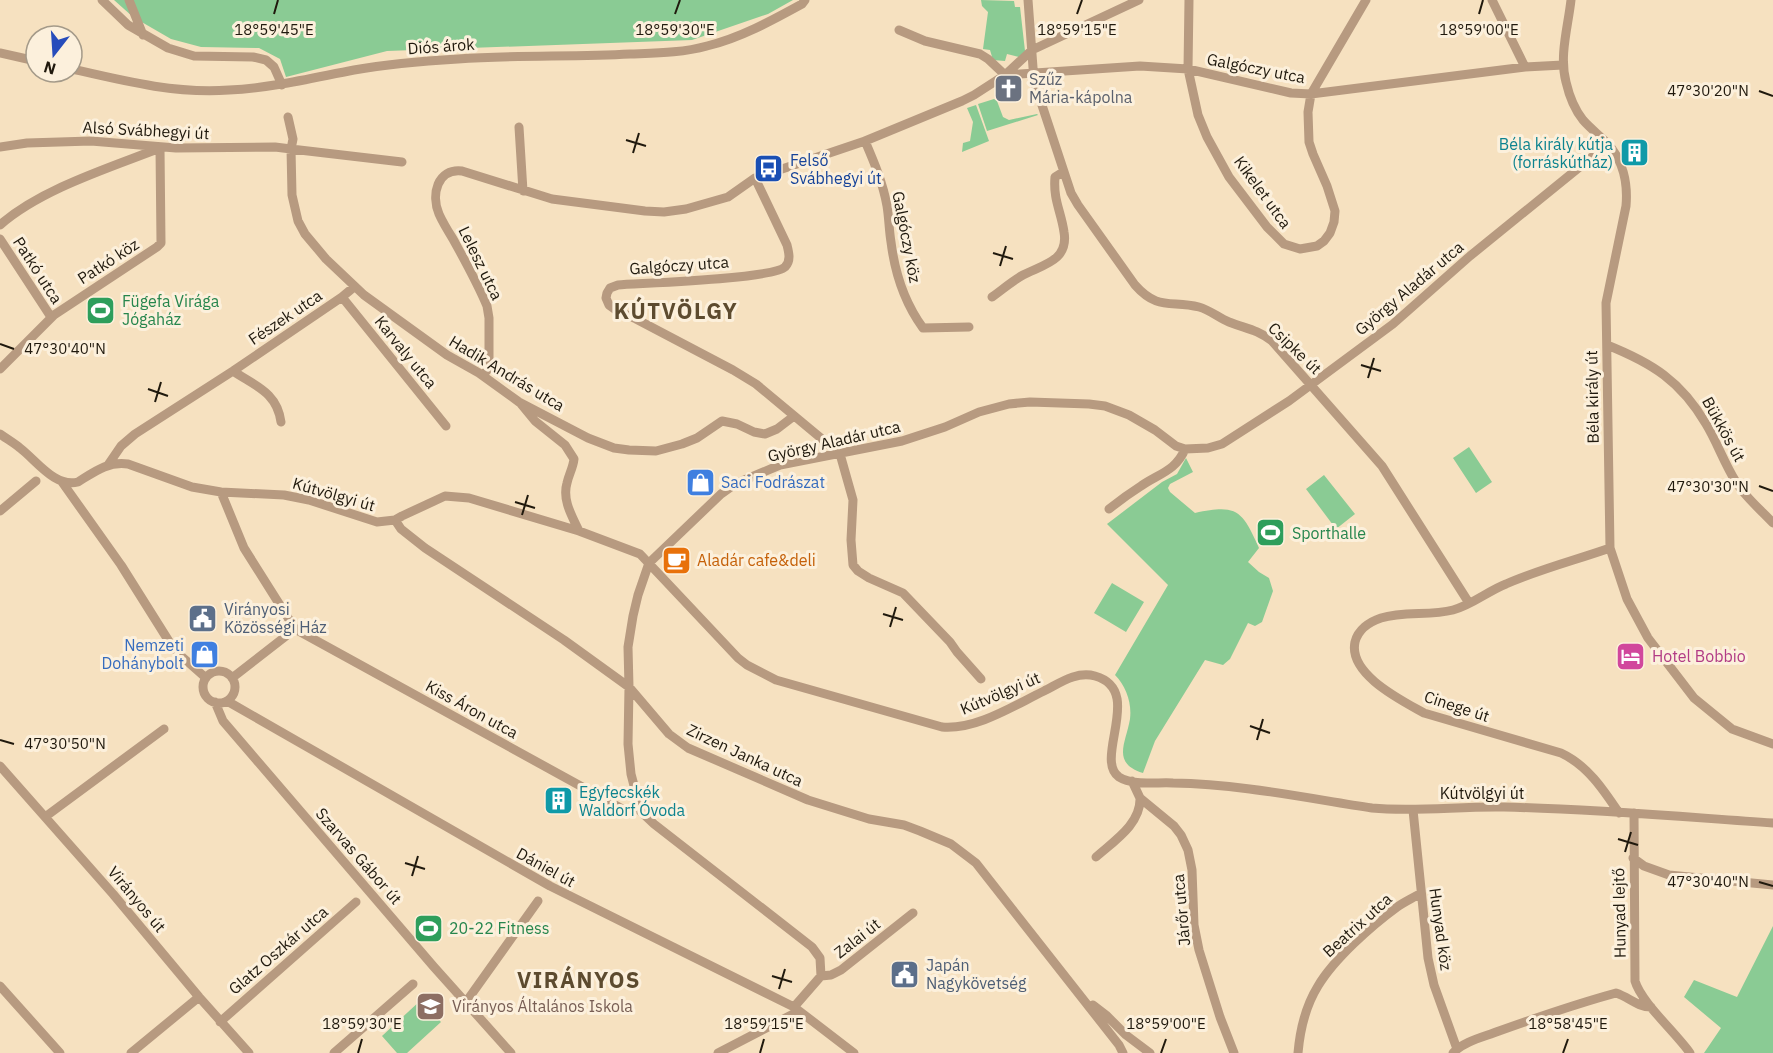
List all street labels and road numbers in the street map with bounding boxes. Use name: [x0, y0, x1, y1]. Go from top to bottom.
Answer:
street label: Diós árok: [407, 34, 476, 58]
street label: Galgóczy utca: [1205, 49, 1307, 87]
street label: Alsó Svábhegyi út: [82, 117, 210, 143]
street label: Kikelet utca: [1230, 152, 1296, 233]
street label: Galgóczy köz: [888, 189, 926, 285]
street label: Lelesz utca: [455, 223, 508, 304]
street label: Patkó utca: [9, 233, 67, 308]
street label: Patkó köz: [74, 234, 142, 288]
street label: György Aladár utca: [1351, 236, 1468, 339]
street label: Galgóczy utca: [629, 252, 730, 278]
street label: Fészek utca: [244, 285, 326, 349]
street label: Karvaly utca: [371, 312, 442, 393]
street label: Csipke út: [1264, 318, 1326, 378]
street label: Hadik András utca: [446, 331, 569, 416]
street label: Béla király út: [1581, 350, 1603, 444]
street label: Bükkös út: [1698, 393, 1750, 465]
street label: György Aladár utca: [766, 416, 903, 466]
street label: Kútvölgyi út: [291, 473, 377, 515]
street label: Kútvölgyi út: [957, 667, 1043, 719]
street label: Kiss Áron utca: [422, 675, 523, 743]
street label: Cinege út: [1422, 686, 1492, 726]
street label: Zirzen Janka utca: [684, 719, 807, 791]
street label: Kútvölgyi út: [1440, 783, 1524, 803]
street label: Szarvas Gábor út: [312, 804, 406, 908]
street label: Dániel út: [513, 843, 579, 891]
street label: Virányos út: [104, 862, 170, 936]
street label: Hunyad lejtő: [1608, 868, 1630, 958]
street label: Járőr utca: [1168, 873, 1194, 947]
street label: Hunyad köz: [1425, 886, 1457, 972]
street label: Beatrix utca: [1318, 888, 1396, 961]
street label: Glatz Oszkár utca: [224, 901, 332, 999]
street label: Zalai út: [830, 914, 884, 962]

